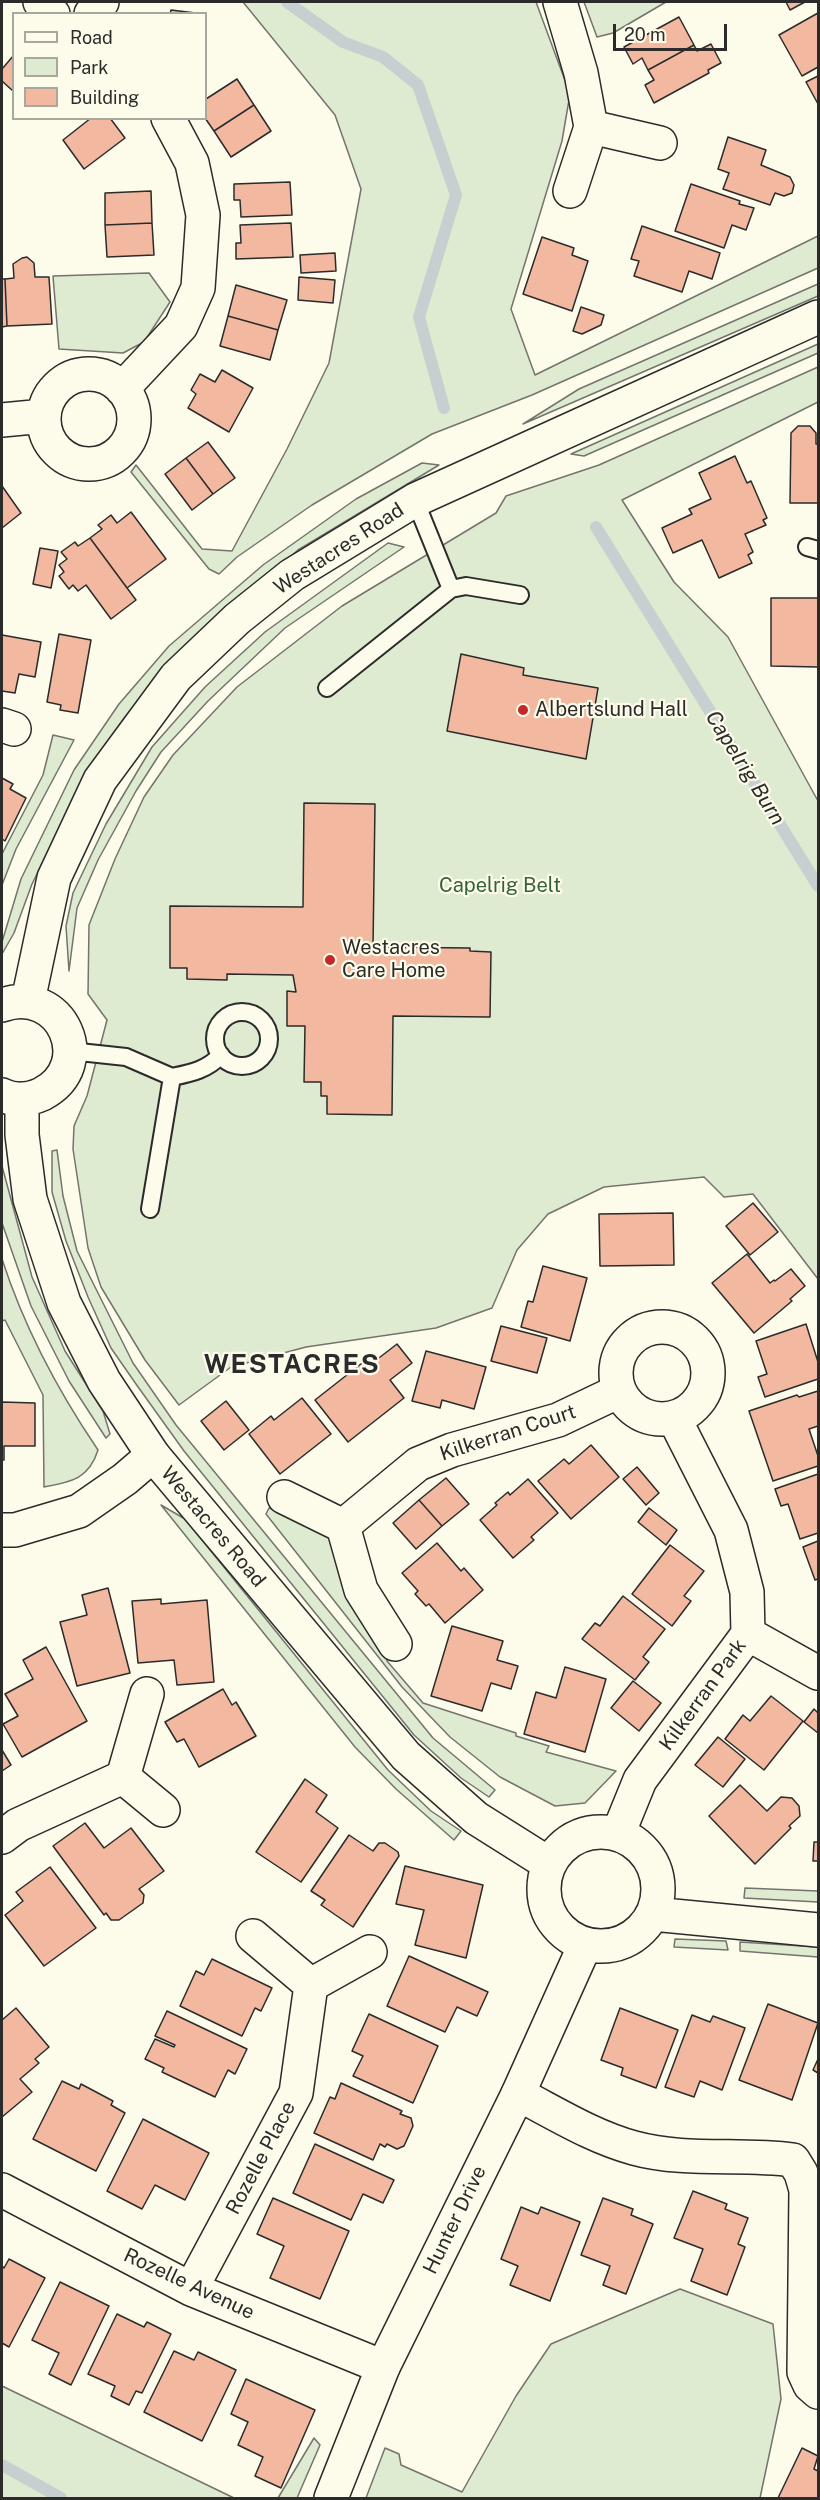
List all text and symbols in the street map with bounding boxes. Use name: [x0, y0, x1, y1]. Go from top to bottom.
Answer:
legend: [12, 12, 207, 120]
scale bar: [616, 12, 730, 50]
text: 20 m: [624, 24, 666, 45]
text: Road: [70, 27, 113, 48]
text: Park: [70, 57, 108, 78]
text: Building: [70, 87, 139, 108]
street label: Westacres Road: [270, 498, 408, 600]
place label: Albertslund Hall: [535, 698, 688, 722]
marker: Albertslund Hall: [516, 703, 530, 717]
water label: Capelrig Burn: [700, 706, 790, 830]
park label: Capelrig Belt: [439, 874, 561, 898]
place label: Westacres Care Home: [342, 936, 446, 983]
marker: Westacres Care Home: [323, 953, 337, 967]
district label: WESTACRES: [204, 1349, 380, 1381]
street label: Kilkerran Court: [437, 1400, 579, 1466]
street label: Westacres Road: [156, 1462, 270, 1592]
street label: Kilkerran Park: [654, 1634, 752, 1756]
street label: Rozelle Place: [221, 2097, 301, 2219]
street label: Hunter Drive: [418, 2162, 492, 2278]
street label: Rozelle Avenue: [120, 2243, 258, 2325]

